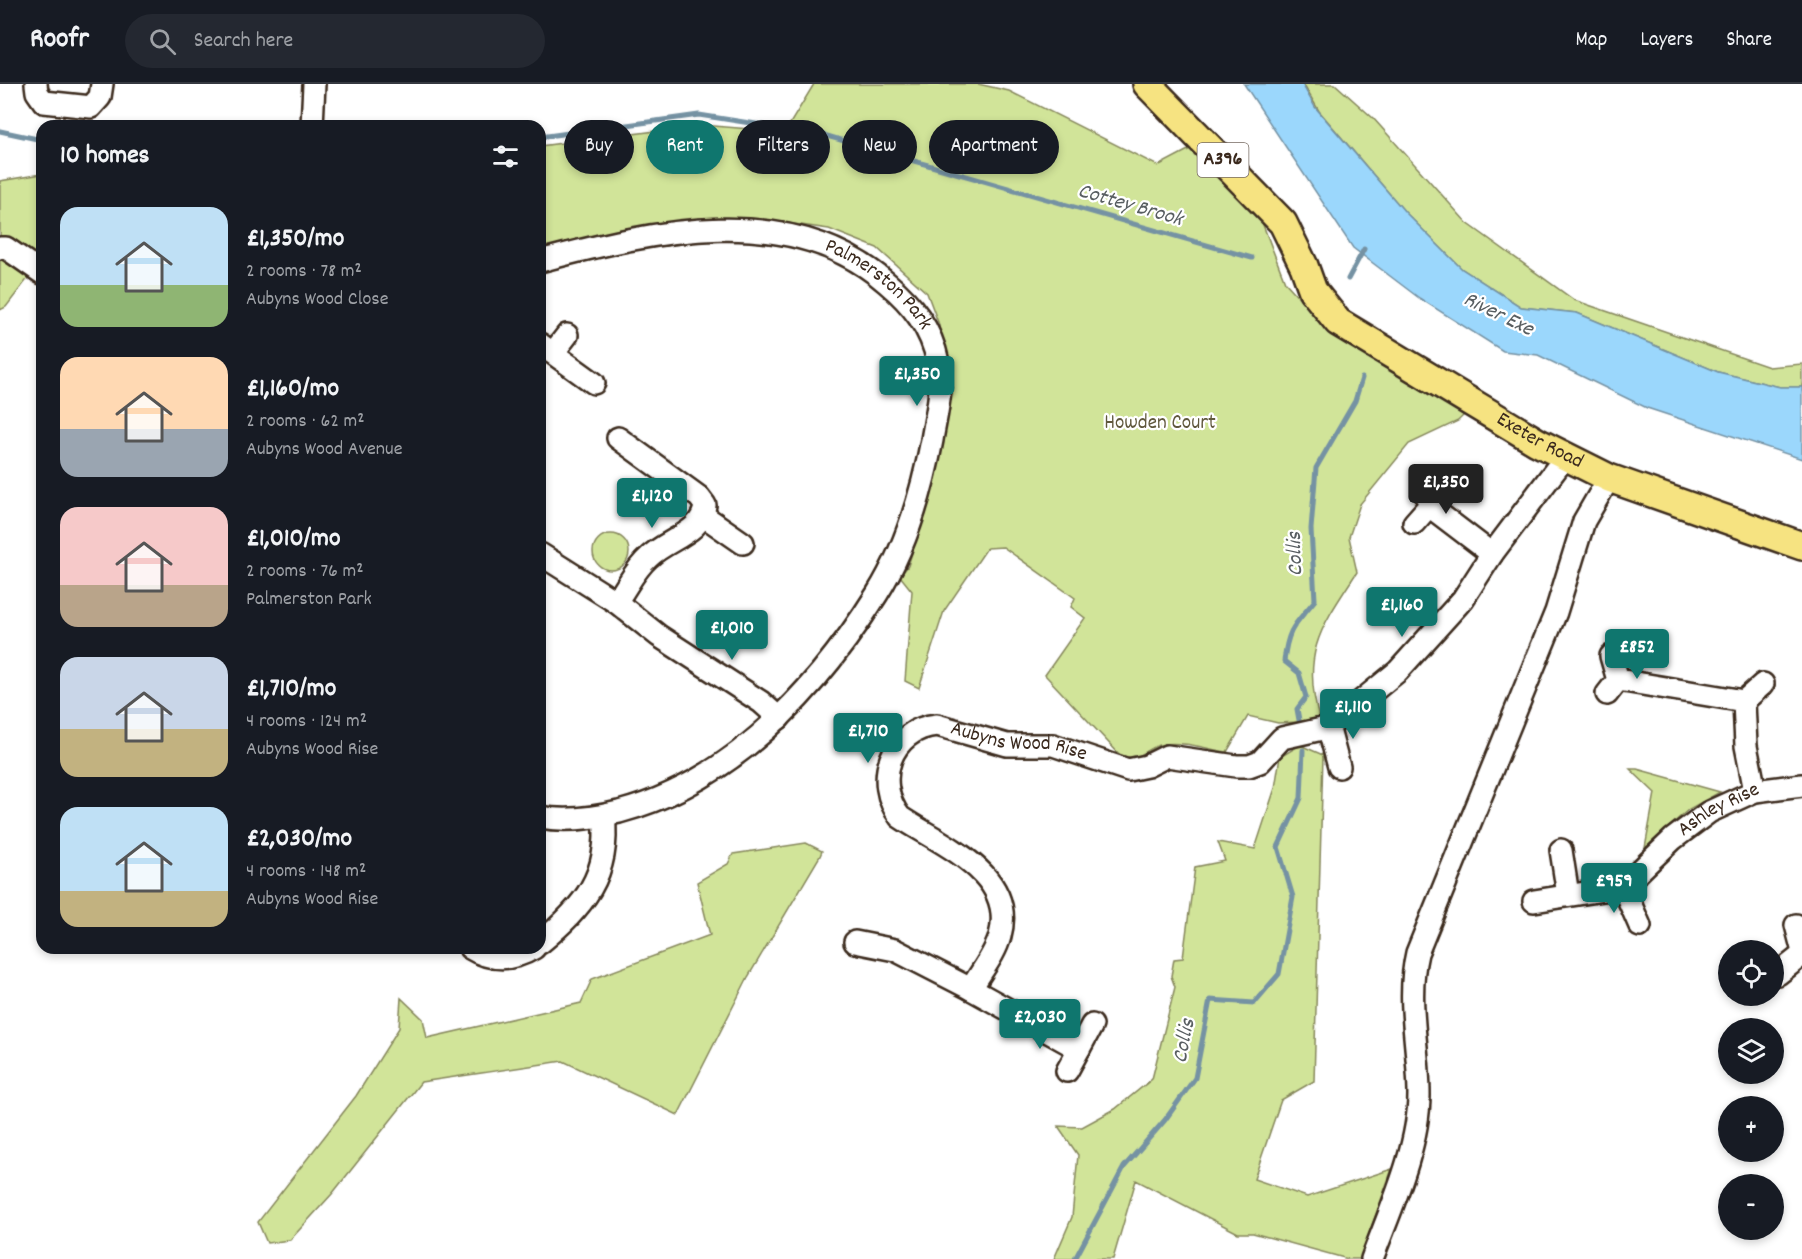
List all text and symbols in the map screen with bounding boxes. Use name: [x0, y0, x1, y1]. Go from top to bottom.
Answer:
search box: [125, 14, 545, 68]
text: Roofr: [30, 21, 89, 61]
icon: search: [146, 25, 179, 58]
text: Search here: [194, 26, 293, 57]
text: Map: [1576, 26, 1607, 56]
text: Layers: [1640, 26, 1693, 56]
text: Share: [1726, 26, 1772, 56]
chip: Buy: [564, 120, 634, 174]
chip: Rent: [646, 120, 724, 174]
chip: Filters: [736, 120, 830, 174]
chip: New: [842, 120, 917, 174]
chip: Apartment: [929, 120, 1059, 174]
text: 10 homes: [60, 138, 150, 175]
icon: filters: [489, 140, 522, 173]
road number: A396: [1198, 143, 1248, 177]
water label: Cottey Brook: [1074, 176, 1188, 236]
text: £1,350/mo: [246, 221, 344, 258]
icon: home: [108, 231, 180, 303]
street label: Palmerston Park: [820, 232, 939, 336]
text: 2 rooms · 78 m²: [246, 258, 362, 286]
water label: River Exe: [1458, 285, 1540, 346]
text: Aubyns Wood Close: [246, 286, 389, 314]
pin: £1,350: [868, 356, 966, 407]
text: £1,350: [893, 361, 941, 389]
text: £1,160/mo: [246, 371, 339, 408]
icon: home: [108, 381, 180, 453]
street label: Exeter Road: [1490, 405, 1588, 478]
text: 2 rooms · 62 m²: [246, 408, 365, 436]
park label: Howden Court: [1104, 409, 1216, 439]
text: Aubyns Wood Avenue: [246, 436, 403, 464]
pin: £1,350: [1397, 464, 1495, 515]
text: £1,350: [1422, 469, 1470, 497]
pin: £1,120: [603, 478, 701, 529]
text: £1,120: [631, 483, 673, 511]
text: £1,010/mo: [246, 521, 341, 558]
icon: home: [108, 531, 180, 603]
water label: Collis: [1280, 531, 1312, 577]
text: 2 rooms · 76 m²: [246, 558, 364, 586]
text: Palmerston Park: [246, 586, 372, 614]
pin: £1,160: [1353, 587, 1451, 638]
text: £1,160: [1380, 592, 1424, 620]
pin: £1,010: [683, 610, 781, 661]
text: £1,010: [710, 615, 754, 643]
pin: £852: [1601, 629, 1673, 680]
text: £852: [1619, 634, 1655, 662]
text: £1,710/mo: [246, 671, 336, 708]
icon: home: [108, 681, 180, 753]
pin: £1,110: [1304, 689, 1402, 740]
text: £1,110: [1334, 694, 1372, 722]
text: 4 rooms · 124 m²: [246, 708, 367, 736]
pin: £1,710: [819, 713, 917, 764]
street label: Aubyns Wood Rise: [947, 715, 1091, 770]
text: £1,710: [847, 718, 889, 746]
text: Aubyns Wood Rise: [246, 736, 378, 764]
street label: Ashley Rise: [1672, 776, 1765, 845]
text: £2,030/mo: [246, 821, 352, 858]
icon: home: [108, 831, 180, 903]
text: 4 rooms · 148 m²: [246, 858, 366, 886]
pin: £959: [1578, 863, 1650, 914]
text: £959: [1595, 868, 1633, 896]
text: Aubyns Wood Rise: [246, 886, 378, 914]
map controls: [1718, 940, 1784, 1240]
button: locate: [1718, 940, 1784, 1006]
pin: £2,030: [991, 999, 1089, 1050]
text: £2,030: [1013, 1004, 1067, 1032]
water label: Collis: [1166, 1016, 1205, 1066]
button: layers: [1718, 1018, 1784, 1084]
button: +: [1718, 1096, 1784, 1162]
button: −: [1718, 1174, 1784, 1240]

